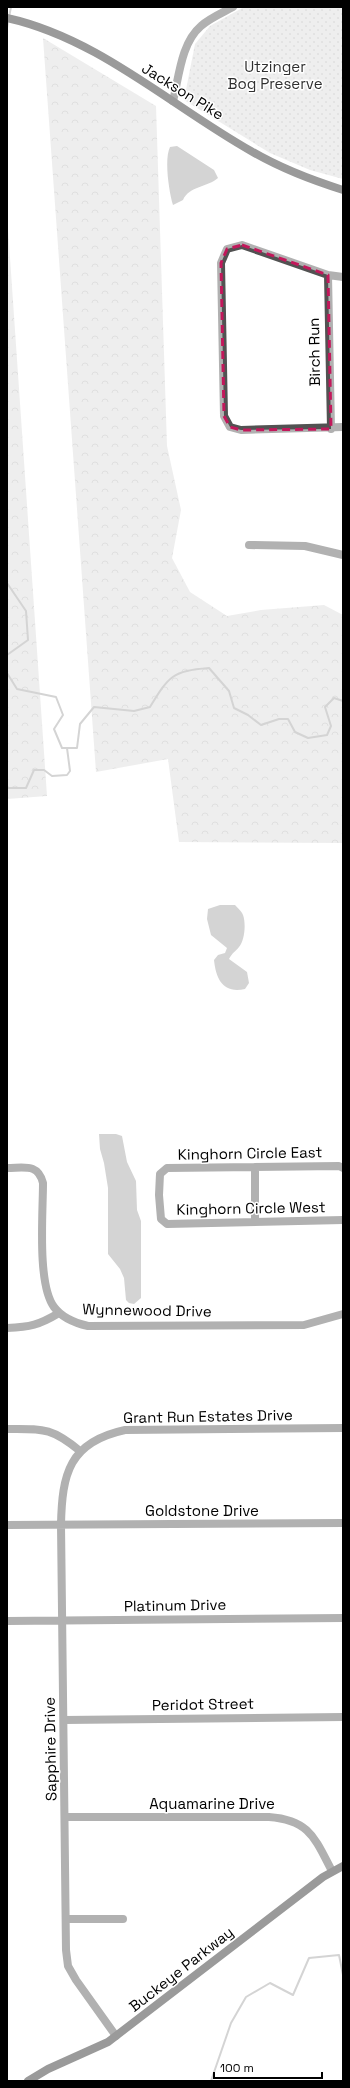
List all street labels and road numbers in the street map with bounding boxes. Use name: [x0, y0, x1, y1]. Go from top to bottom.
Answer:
street label: Jackson Pike: [138, 58, 228, 124]
street label: Birch Run: [304, 317, 324, 387]
street label: Kinghorn Circle East: [178, 1142, 323, 1164]
street label: Kinghorn Circle West: [176, 1197, 326, 1219]
street label: Wynnewood Drive: [82, 1299, 212, 1321]
street label: Grant Run Estates Drive: [123, 1405, 293, 1427]
street label: Goldstone Drive: [145, 1501, 259, 1520]
street label: Platinum Drive: [124, 1595, 226, 1615]
street label: Peridot Street: [152, 1694, 254, 1714]
street label: Sapphire Drive: [40, 1697, 60, 1801]
street label: Aquamarine Drive: [149, 1794, 275, 1813]
street label: Buckeye Parkway: [125, 1922, 237, 2016]

